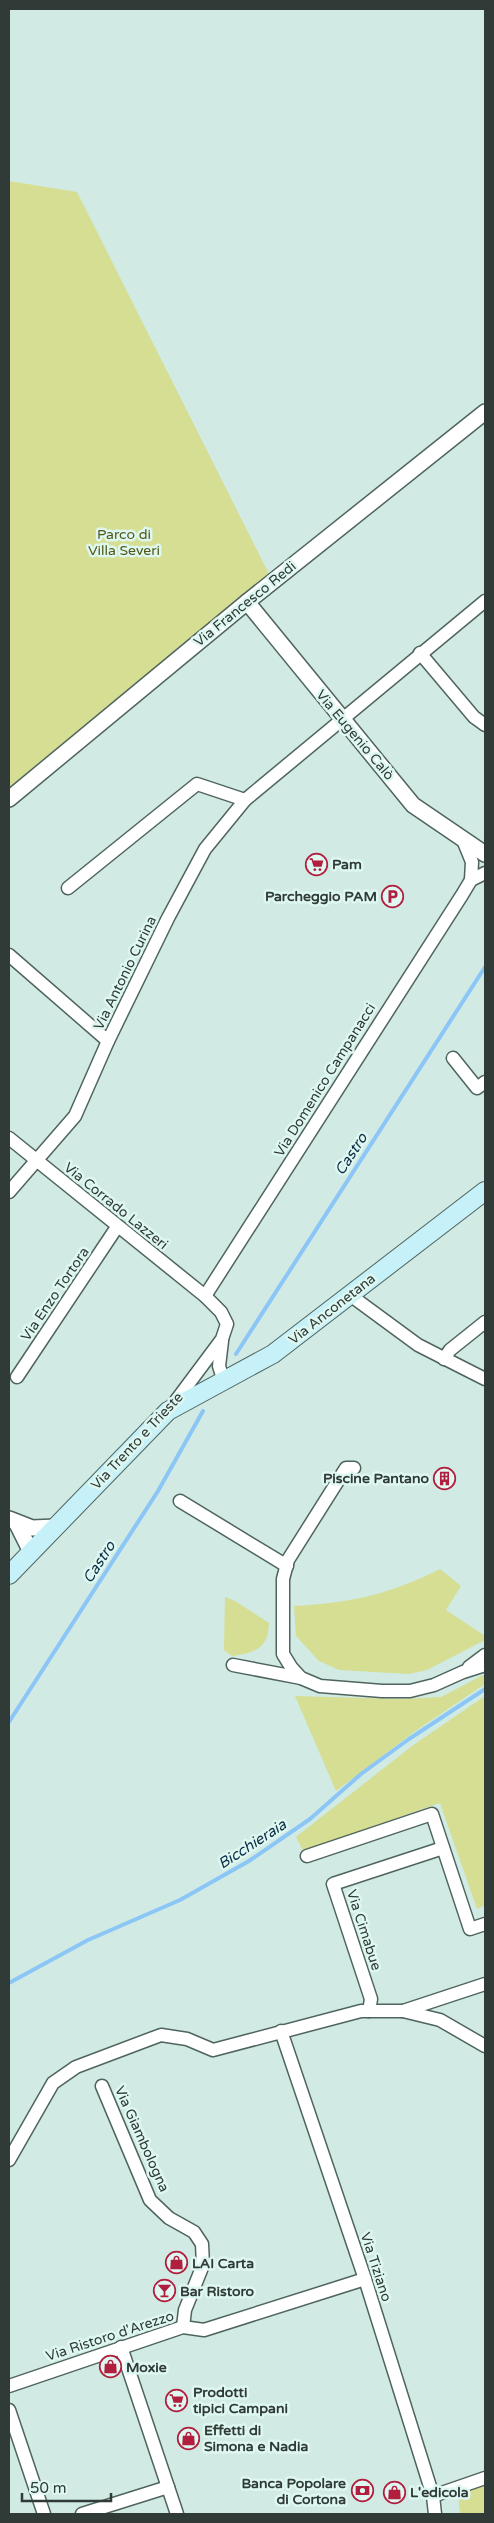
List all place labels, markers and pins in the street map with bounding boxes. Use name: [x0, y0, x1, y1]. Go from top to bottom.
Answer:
supermarket icon: Pam: [304, 852, 328, 876]
place label: Pam: [332, 856, 362, 873]
parking icon: Parcheggio PAM: [381, 884, 405, 908]
place label: Parcheggio PAM: [265, 888, 377, 905]
building icon: Piscine Pantano: [433, 1466, 457, 1490]
place label: Piscine Pantano: [323, 1470, 429, 1487]
shop icon: LAI Carta: [164, 2251, 188, 2275]
place label: LAI Carta: [192, 2255, 254, 2272]
bar icon: Bar Ristoro: [152, 2279, 176, 2303]
place label: Bar Ristoro: [180, 2283, 255, 2300]
shop icon: Moxie: [98, 2355, 122, 2379]
place label: Moxie: [126, 2359, 167, 2376]
place label: Prodotti tipici Campani: [192, 2384, 288, 2417]
supermarket icon: Prodotti tipici Campani: [165, 2388, 189, 2412]
place label: Effetti di Simona e Nadia: [204, 2422, 308, 2455]
shop icon: Effetti di Simona e Nadia: [176, 2426, 200, 2450]
place label: Banca Popolare di Cortona: [241, 2475, 346, 2508]
bank icon: Banca Popolare di Cortona: [350, 2479, 374, 2503]
shop icon: L'edicola: [382, 2480, 406, 2504]
place label: L'edicola: [410, 2484, 469, 2501]

